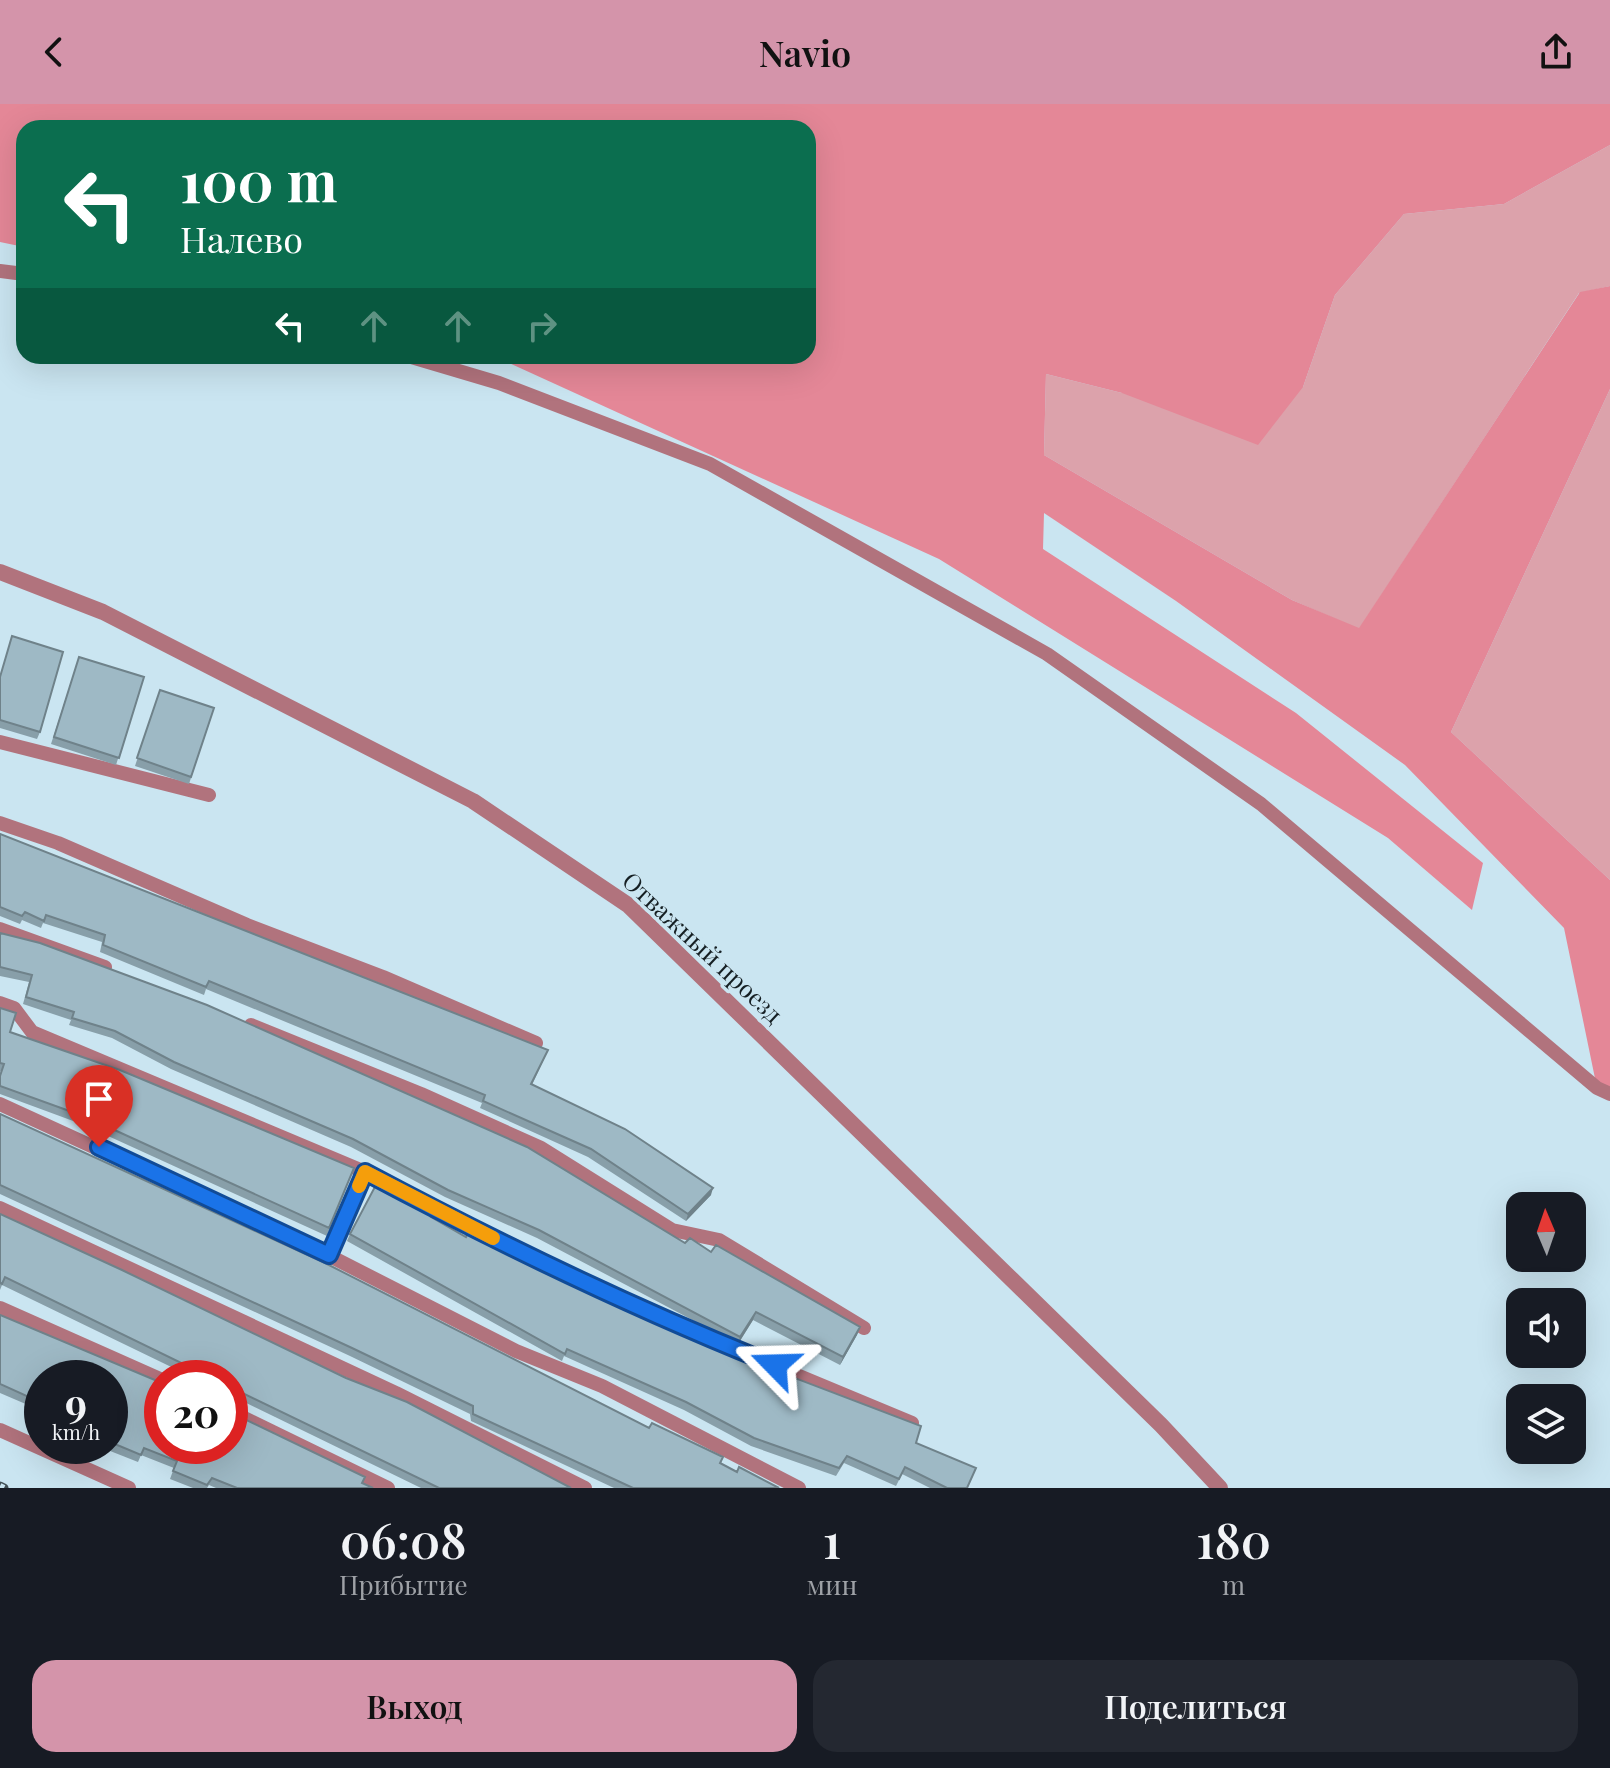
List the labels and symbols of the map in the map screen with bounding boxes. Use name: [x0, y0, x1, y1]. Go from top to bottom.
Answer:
street label: Отважный проезд: [616, 864, 791, 1029]
pin: [65, 1065, 133, 1147]
north arrow: [1506, 1192, 1586, 1272]
position arrow: [733, 1323, 817, 1407]
speed limit sign: 20: [144, 1360, 248, 1464]

